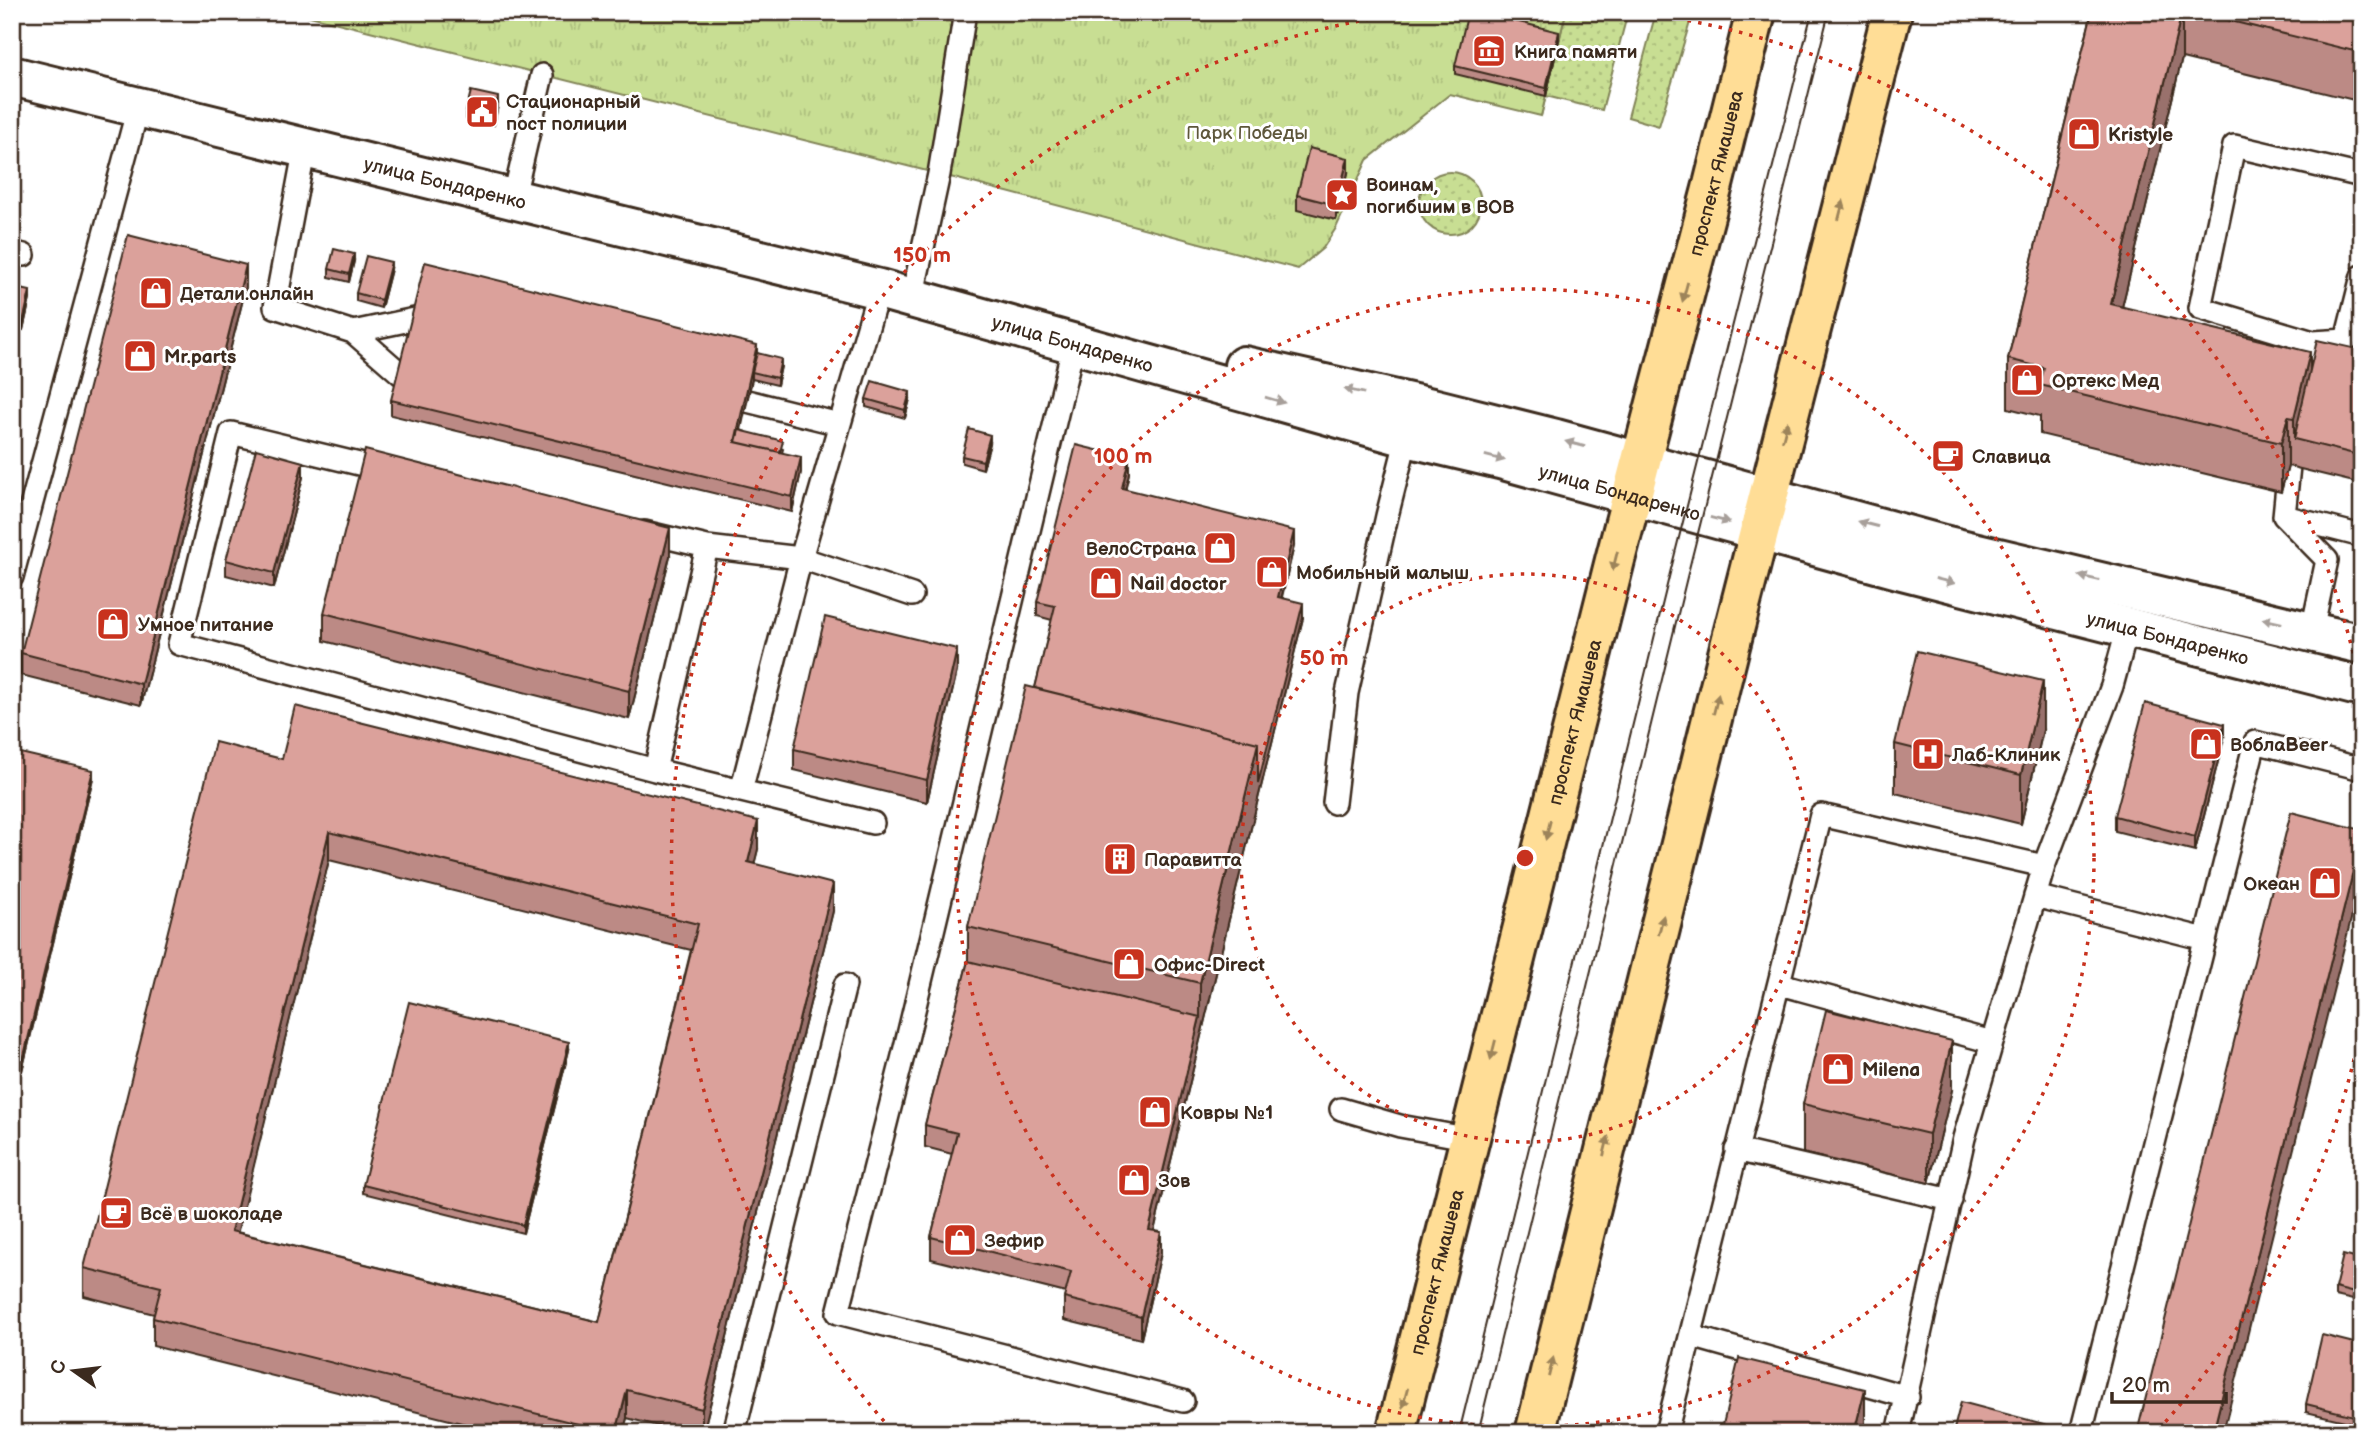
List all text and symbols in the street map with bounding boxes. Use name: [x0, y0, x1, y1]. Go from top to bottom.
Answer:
museum icon: Книга памяти: [1470, 32, 1508, 70]
place label: Книга памяти: [1514, 41, 1637, 64]
street label: проспект Ямашева: [1685, 88, 1749, 259]
place label: Стационарный пост полиции: [506, 91, 641, 136]
public building icon: Стационарный пост полиции: [463, 93, 501, 131]
shop icon: Kristyle: [2065, 115, 2103, 153]
park label: Парк Победы: [1186, 122, 1308, 145]
place label: Kristyle: [2108, 124, 2173, 147]
street label: улица Бондаренко: [361, 153, 528, 215]
place label: Воинам, погибшим в ВОВ: [1366, 174, 1514, 219]
place icon: Воинам, погибшим в ВОВ: [1323, 176, 1361, 214]
one-way arrow: [1836, 199, 1847, 221]
text: 150 m: [893, 243, 951, 268]
shop icon: Детали.онлайн: [137, 274, 175, 312]
one-way arrow: [1679, 281, 1690, 303]
place label: Детали.онлайн: [180, 283, 314, 306]
street label: улица Бондаренко: [989, 311, 1156, 378]
shop icon: Mr.parts: [121, 337, 159, 375]
place label: Mr.parts: [164, 346, 236, 369]
shop icon: Ортекс Мед: [2008, 361, 2046, 399]
place label: Ортекс Мед: [2052, 370, 2160, 393]
one-way arrow: [1343, 385, 1365, 396]
one-way arrow: [1264, 395, 1286, 406]
one-way arrow: [1780, 420, 1791, 442]
cafe icon: Славица: [1929, 437, 1967, 475]
one-way arrow: [1564, 438, 1586, 449]
text: 100 m: [1094, 444, 1152, 469]
place label: Славица: [1972, 446, 2051, 469]
one-way arrow: [1484, 453, 1506, 464]
street label: улица Бондаренко: [1536, 460, 1703, 527]
one-way arrow: [1709, 515, 1731, 526]
one-way arrow: [1857, 518, 1879, 529]
shop icon: ВелоСтрана: [1201, 529, 1239, 567]
place label: ВелоСтрана: [1086, 538, 1197, 561]
one-way arrow: [1609, 551, 1620, 573]
shop icon: Мобильный малыш: [1253, 553, 1291, 591]
place label: Мобильный малыш: [1296, 562, 1469, 585]
shop icon: Nail doctor: [1087, 564, 1125, 602]
place label: Nail doctor: [1130, 573, 1227, 596]
one-way arrow: [2078, 573, 2100, 584]
one-way arrow: [1934, 576, 1956, 587]
shop icon: Умное питание: [94, 605, 132, 643]
street label: улица Бондаренко: [2084, 607, 2251, 671]
place label: Умное питание: [138, 614, 274, 637]
one-way arrow: [2261, 615, 2283, 626]
street label: проспект Ямашева: [1544, 637, 1608, 808]
text: 50 m: [1300, 646, 1348, 671]
one-way arrow: [1711, 693, 1722, 715]
shop icon: ВоблаBeer: [2187, 725, 2225, 763]
place label: ВоблаBeer: [2230, 734, 2329, 757]
hospital icon: Лаб-Клиник: [1909, 735, 1947, 773]
place label: Лаб-Клиник: [1951, 744, 2061, 767]
one-way arrow: [1542, 819, 1553, 841]
building icon: Паравитта: [1101, 840, 1139, 878]
centre of rings: [1513, 846, 1537, 870]
place label: Паравитта: [1144, 849, 1243, 872]
shop icon: Океан: [2306, 864, 2344, 902]
place label: Океан: [2243, 873, 2300, 896]
one-way arrow: [1656, 914, 1667, 936]
shop icon: Офис-Direct: [1110, 945, 1148, 983]
place label: Офис-Direct: [1154, 954, 1265, 977]
one-way arrow: [1487, 1040, 1498, 1062]
shop icon: Milena: [1819, 1050, 1857, 1088]
place label: Milena: [1862, 1059, 1920, 1082]
shop icon: Ковры №1: [1136, 1093, 1174, 1131]
place label: Ковры №1: [1180, 1102, 1273, 1125]
one-way arrow: [1601, 1135, 1612, 1157]
shop icon: Зов: [1115, 1161, 1153, 1199]
place label: Зов: [1158, 1170, 1191, 1193]
street label: проспект Ямашева: [1406, 1187, 1470, 1358]
cafe icon: Всё в шоколаде: [97, 1194, 135, 1232]
place label: Всё в шоколаде: [140, 1203, 283, 1226]
shop icon: Зефир: [941, 1221, 979, 1259]
place label: Зефир: [984, 1230, 1045, 1253]
north arrow: [38, 1336, 108, 1406]
one-way arrow: [1546, 1355, 1557, 1377]
text: С: [46, 1358, 72, 1376]
scale bar: [2112, 1361, 2225, 1405]
text: 20 m: [2122, 1373, 2170, 1398]
one-way arrow: [1399, 1388, 1410, 1410]

